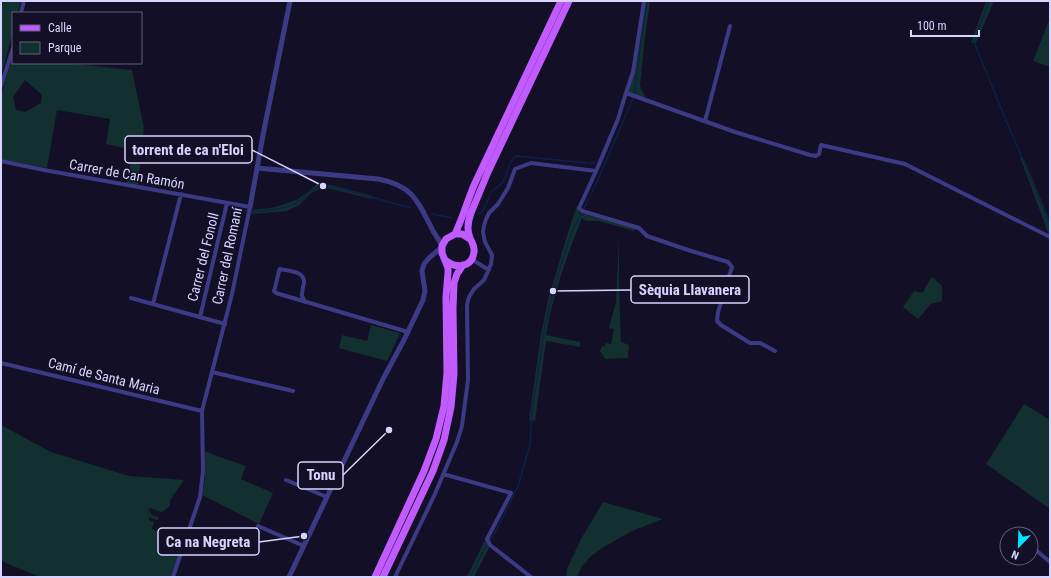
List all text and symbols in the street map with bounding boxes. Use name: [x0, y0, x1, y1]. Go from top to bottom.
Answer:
legend: [12, 12, 142, 64]
scale bar: [911, 12, 979, 38]
text: 100 m: [917, 19, 947, 33]
text: Calle: [48, 21, 72, 35]
text: Parque: [48, 41, 82, 55]
callout: torrent de ca n'Eloi: [125, 136, 252, 163]
text: torrent de ca n'Eloi: [132, 141, 244, 159]
street label: Carrer de Can Ramón: [68, 156, 186, 192]
street label: Carrer del Romaní: [209, 205, 245, 306]
street label: Carrer del Fonoll: [184, 211, 222, 303]
callout: Sèquia Llavanera: [631, 276, 749, 303]
text: Sèquia Llavanera: [639, 281, 741, 299]
street label: Camí de Santa Maria: [46, 354, 162, 398]
callout: Tonu: [298, 462, 343, 489]
text: Tonu: [307, 466, 335, 484]
north arrow: [999, 526, 1039, 566]
callout: Ca na Negreta: [158, 528, 259, 555]
text: Ca na Negreta: [166, 533, 250, 551]
text: N: [1009, 547, 1021, 562]

